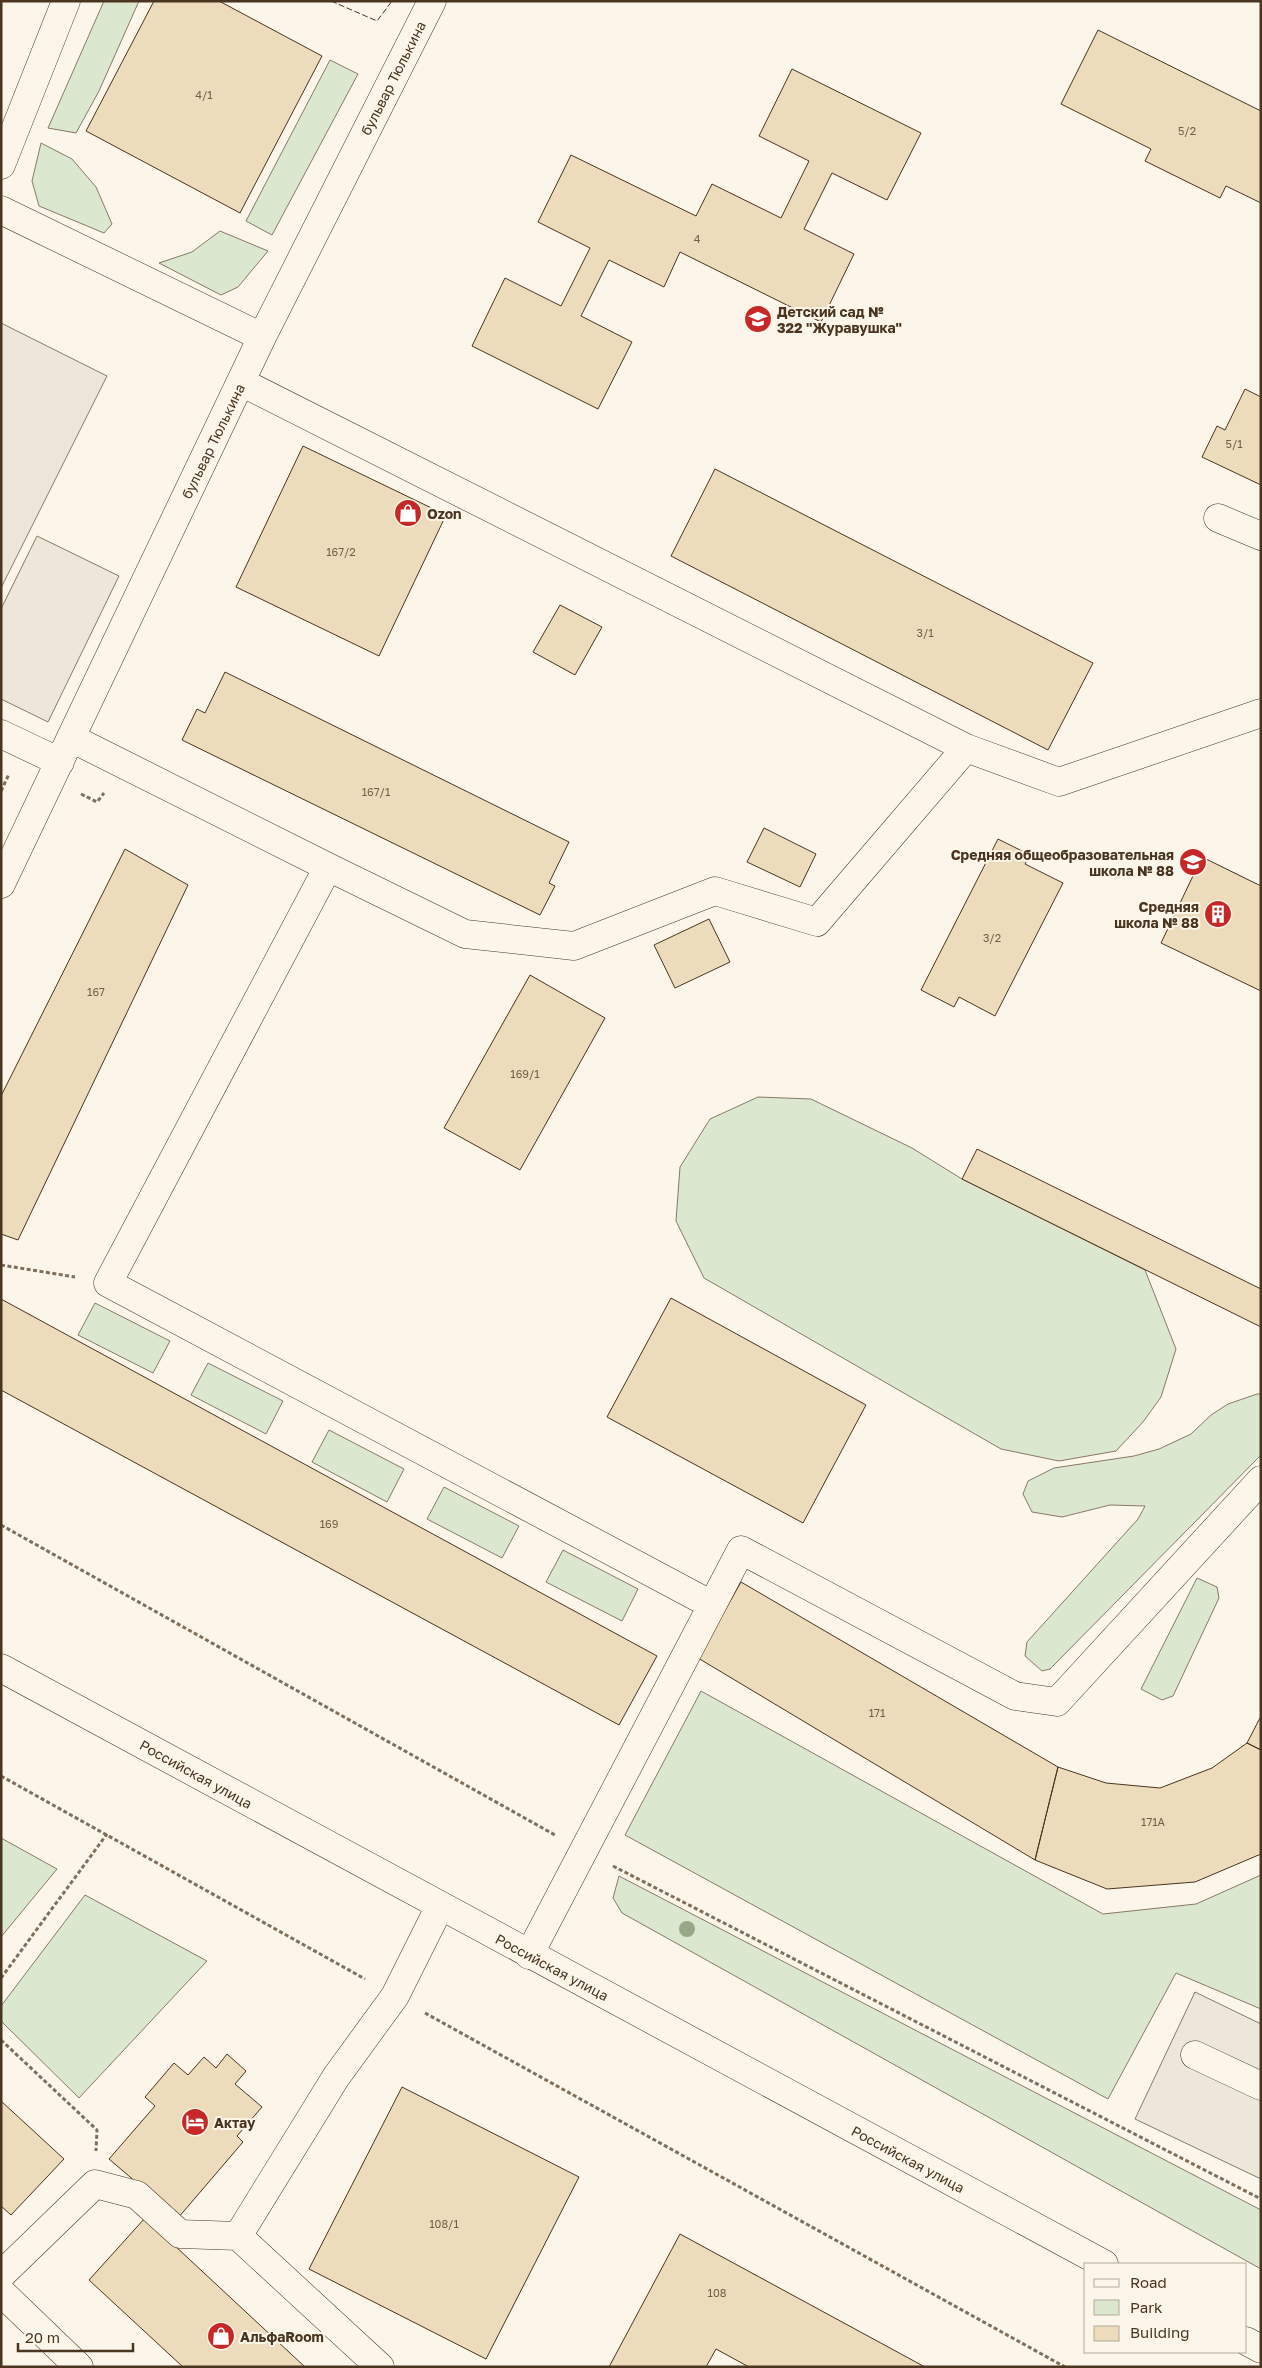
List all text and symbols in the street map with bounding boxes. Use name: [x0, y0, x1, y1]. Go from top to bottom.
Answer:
street label: бульвар Тюлькина: [357, 18, 429, 138]
house number: 4/1: [195, 88, 213, 101]
house number: 5/2: [1178, 124, 1196, 137]
house number: 4: [694, 232, 701, 245]
place label: Детский сад № 322 "Журавушка": [777, 303, 902, 336]
school or university icon: Детский сад № 322 "Журавушка": [743, 304, 773, 334]
street label: бульвар Тюлькина: [178, 381, 248, 501]
house number: 5/1: [1226, 437, 1243, 450]
shop icon: Ozon: [393, 498, 423, 528]
place label: Ozon: [427, 505, 462, 522]
house number: 167/2: [326, 545, 356, 558]
house number: 3/1: [916, 626, 934, 639]
house number: 167/1: [362, 785, 390, 798]
place label: Средняя общеобразовательная школа № 88: [951, 846, 1174, 879]
school or university icon: Средняя общеобразовательная школа № 88: [1178, 847, 1208, 877]
place label: Средняя школа № 88: [1114, 898, 1199, 931]
building icon: Средняя школа № 88: [1203, 899, 1233, 929]
house number: 3/2: [983, 931, 1001, 944]
house number: 167: [87, 985, 105, 998]
house number: 169/1: [510, 1067, 540, 1080]
house number: 169: [320, 1517, 338, 1530]
house number: 171: [869, 1706, 885, 1719]
street label: Российская улица: [137, 1736, 255, 1812]
house number: 171А: [1141, 1815, 1166, 1828]
street label: Российская улица: [493, 1930, 611, 2004]
hotel icon: Актау: [180, 2107, 210, 2137]
place label: Актау: [214, 2114, 256, 2131]
street label: Российская улица: [849, 2122, 967, 2196]
house number: 108/1: [429, 2217, 459, 2230]
legend: [1084, 2263, 1247, 2353]
text: Road: [1130, 2273, 1167, 2291]
house number: 108: [708, 2286, 727, 2299]
text: Park: [1130, 2298, 1163, 2316]
scale bar: [18, 2320, 132, 2352]
shop icon: АльфаRoom: [206, 2321, 236, 2351]
text: Building: [1130, 2323, 1190, 2341]
text: 20 m: [25, 2328, 60, 2346]
place label: АльфаRoom: [240, 2328, 324, 2345]

